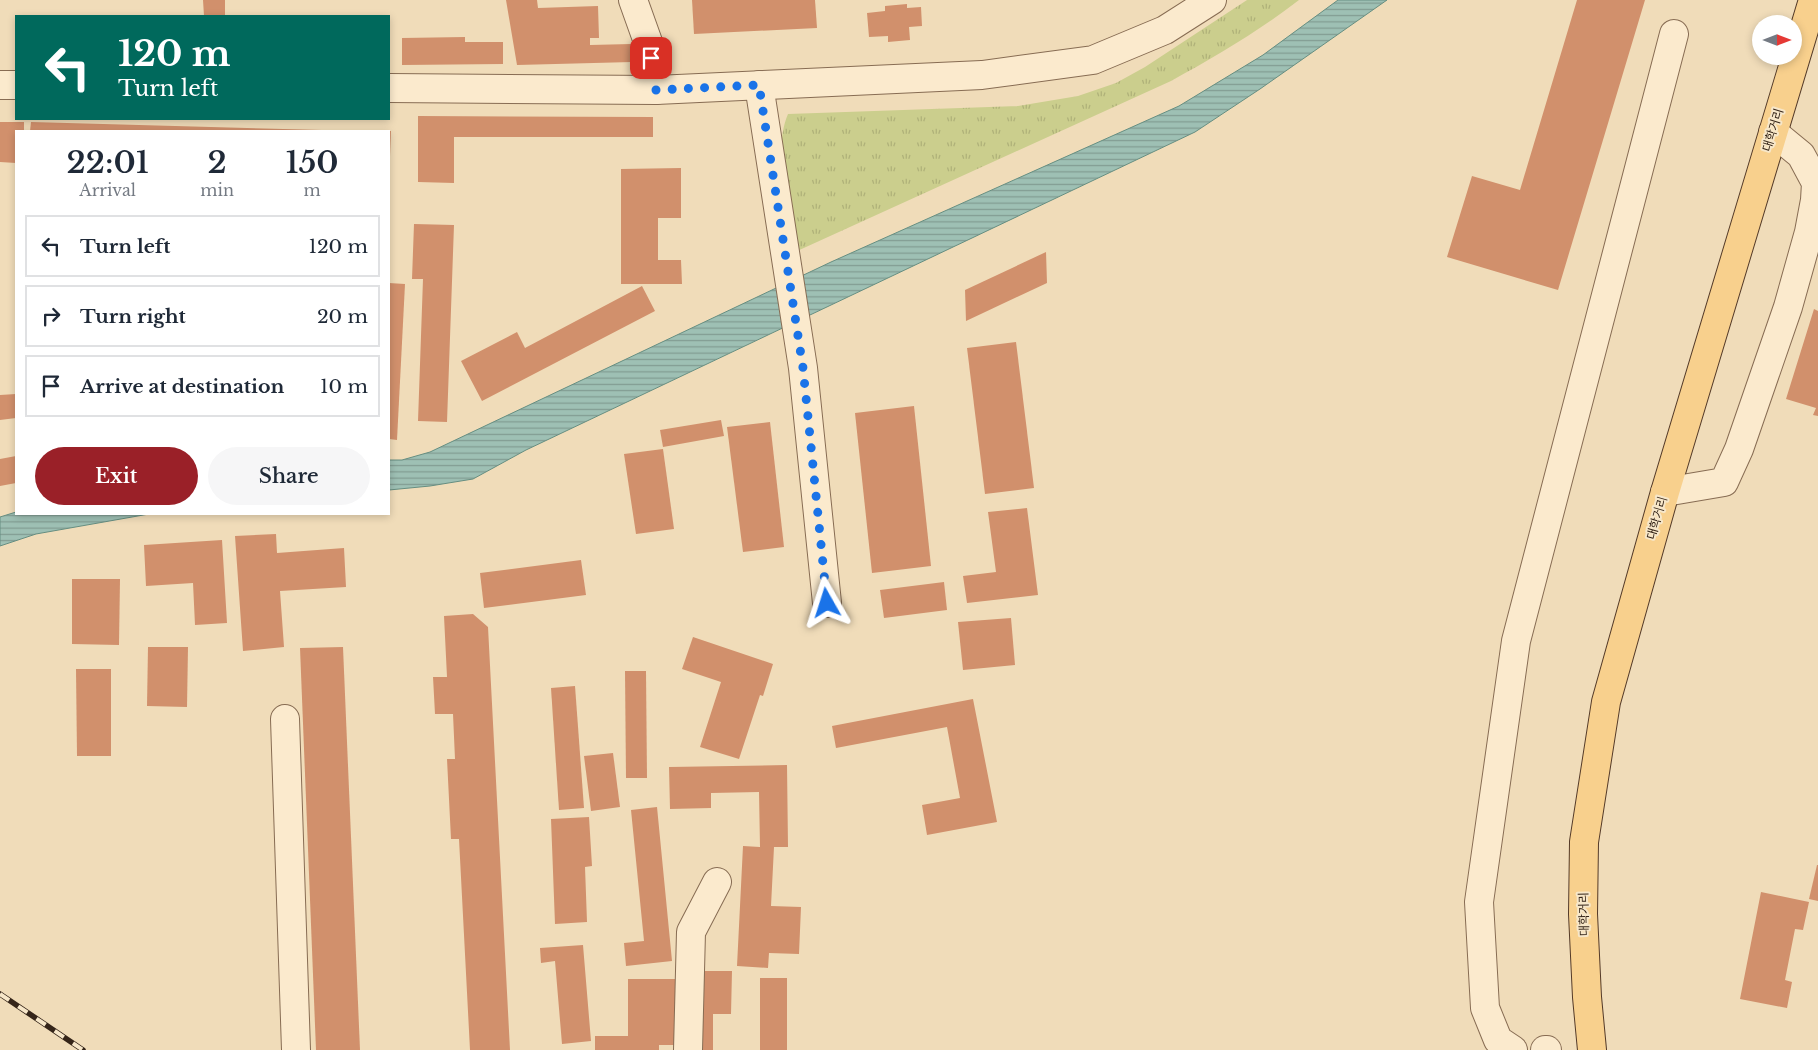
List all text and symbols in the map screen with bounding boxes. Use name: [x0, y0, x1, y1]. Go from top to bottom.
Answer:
north arrow: [1752, 15, 1802, 65]
map controls: [1752, 15, 1802, 65]
text: 120 m: [118, 32, 231, 75]
icon: left: [35, 35, 100, 100]
pin: [630, 37, 672, 79]
icon: arrive: [637, 44, 665, 72]
text: Turn left: [118, 75, 218, 102]
street label: 대학거리: [1759, 107, 1786, 153]
text: 22:01: [66, 144, 149, 181]
text: 2: [208, 144, 227, 181]
text: 150: [285, 144, 338, 181]
text: Arrival: [79, 180, 136, 200]
text: min: [200, 180, 234, 200]
text: m: [303, 180, 321, 200]
icon: left: [37, 232, 65, 260]
text: Turn left: [80, 235, 171, 258]
text: 120 m: [308, 235, 368, 258]
icon: right: [37, 302, 65, 330]
text: Turn right: [80, 305, 186, 328]
text: 20 m: [317, 305, 368, 328]
icon: arrive: [37, 372, 65, 400]
text: Arrive at destination: [80, 375, 284, 398]
text: 10 m: [320, 375, 368, 398]
button: Exit: [35, 447, 198, 505]
button: Share: [208, 447, 370, 505]
street label: 대학거리: [1643, 495, 1670, 541]
position arrow: [800, 576, 852, 628]
street label: 대학거리: [1576, 892, 1591, 936]

